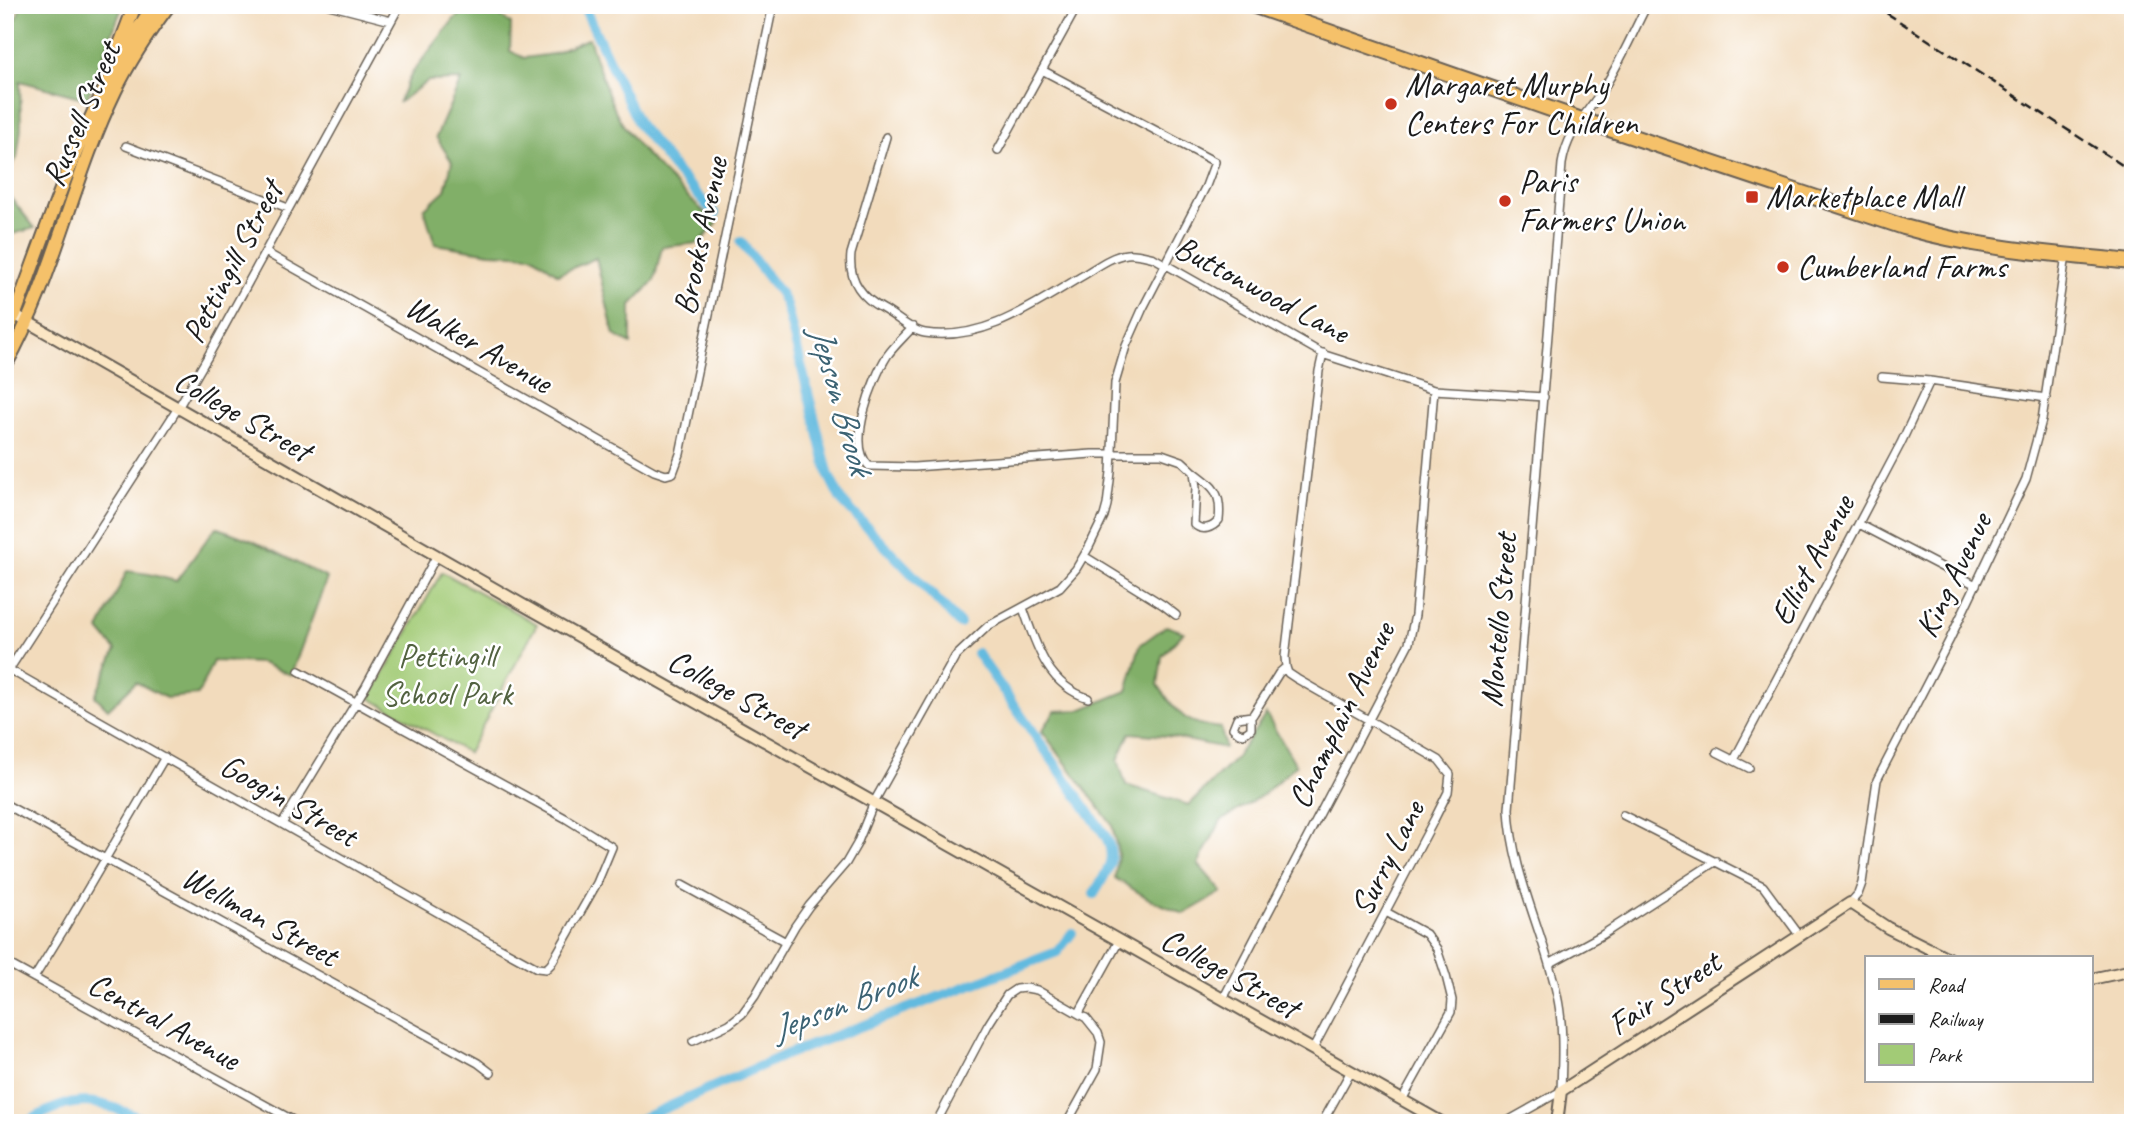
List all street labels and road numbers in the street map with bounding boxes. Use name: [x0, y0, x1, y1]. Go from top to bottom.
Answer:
street label: Russell Street: [32, 33, 131, 192]
street label: Brooks Avenue: [663, 151, 738, 318]
street label: Pettingill Street: [172, 170, 294, 350]
street label: Buttonwood Lane: [1167, 225, 1359, 354]
street label: Walker Avenue: [398, 285, 562, 404]
street label: College Street: [167, 359, 323, 473]
street label: Elliot Avenue: [1760, 486, 1865, 632]
street label: King Avenue: [1905, 504, 2002, 644]
street label: Montello Street: [1470, 528, 1527, 708]
street label: Champlain Avenue: [1278, 613, 1405, 815]
street label: College Street: [661, 639, 817, 751]
street label: Googin Street: [213, 744, 368, 858]
street label: Surry Lane: [1340, 791, 1435, 923]
street label: Wellman Street: [175, 856, 348, 978]
street label: College Street: [1154, 918, 1310, 1030]
street label: Fair Street: [1600, 939, 1731, 1045]
street label: Central Avenue: [81, 962, 249, 1081]

